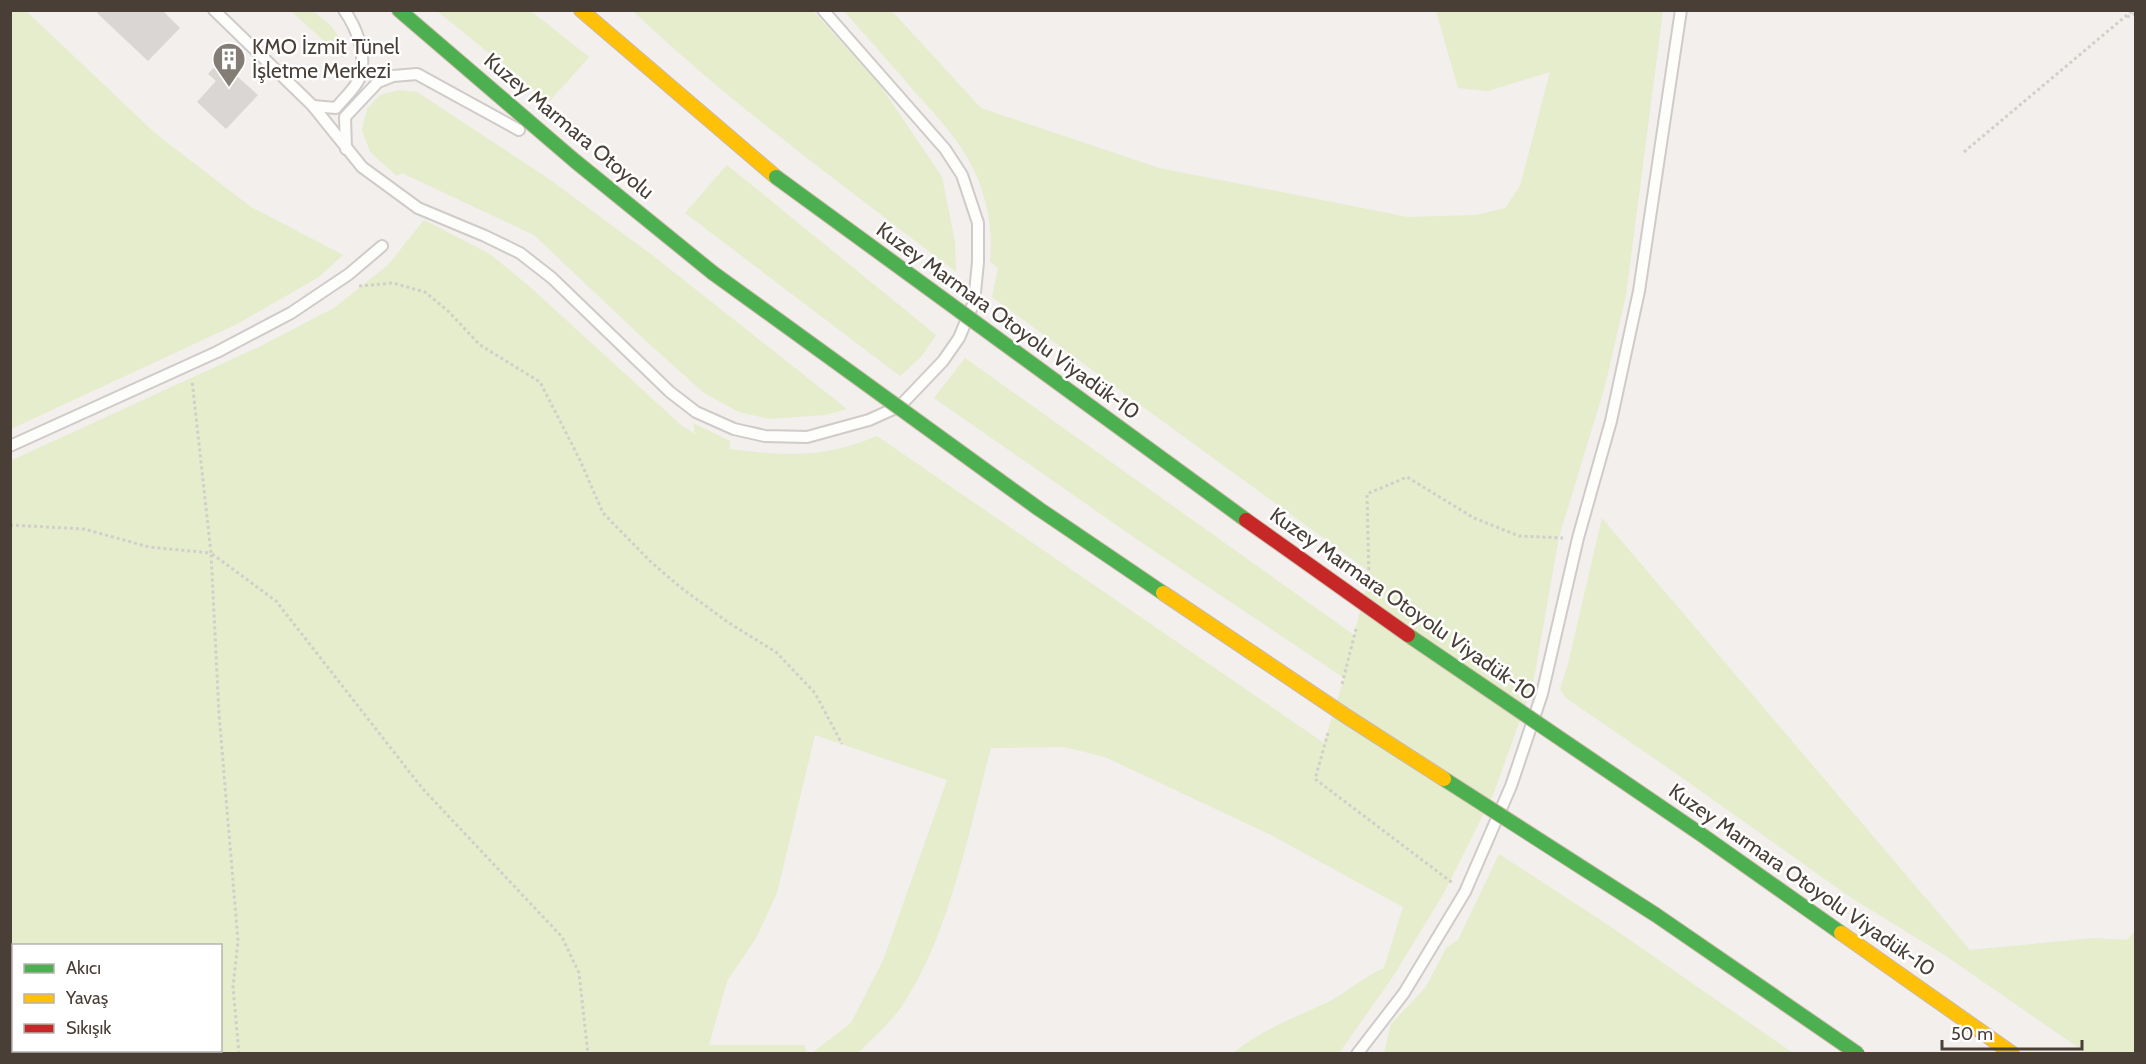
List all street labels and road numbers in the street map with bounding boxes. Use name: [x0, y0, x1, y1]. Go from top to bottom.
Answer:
street label: Kuzey Marmara Otoyolu: [479, 47, 659, 204]
street label: Kuzey Marmara Otoyolu Viyadük-10: [872, 217, 1145, 425]
street label: Kuzey Marmara Otoyolu Viyadük-10: [1265, 502, 1541, 705]
street label: Kuzey Marmara Otoyolu Viyadük-10: [1664, 778, 1940, 981]

